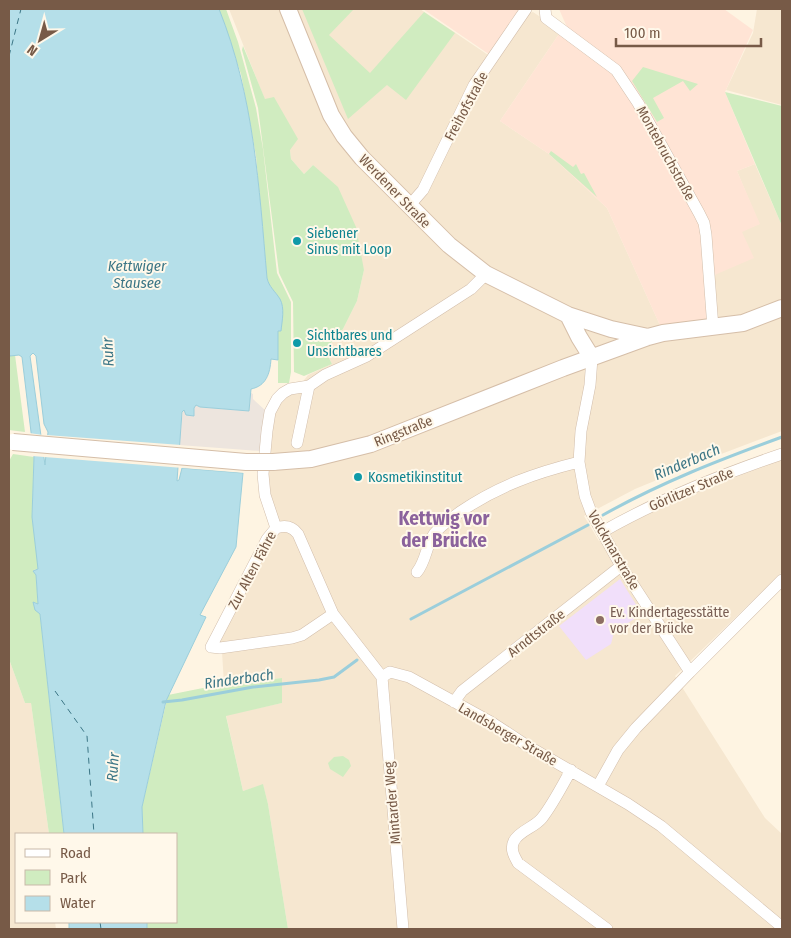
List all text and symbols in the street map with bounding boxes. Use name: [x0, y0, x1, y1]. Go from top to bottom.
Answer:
north arrow: [15, 15, 65, 65]
scale bar: [616, 15, 761, 47]
text: 100 m: [624, 24, 661, 42]
text: N: [24, 41, 41, 59]
street label: Freihofstraße: [441, 69, 492, 144]
street label: Montebruchstraße: [633, 103, 699, 203]
street label: Werdener Straße: [355, 151, 434, 232]
place label: Siebener Sinus mit Loop: [307, 225, 392, 258]
marker: Siebener Sinus mit Loop: [291, 235, 303, 247]
water label: Kettwiger Stausee: [108, 257, 167, 292]
place label: Sichtbares und Unsichtbares: [307, 327, 392, 360]
water label: Ruhr: [98, 336, 118, 367]
marker: Sichtbares und Unsichtbares: [291, 337, 303, 349]
street label: Ringstraße: [372, 412, 435, 451]
water label: Rinderbach: [651, 440, 723, 484]
street label: Görlitzer Straße: [647, 464, 736, 515]
place label: Kosmetikinstitut: [368, 469, 463, 486]
marker: Kosmetikinstitut: [352, 471, 364, 483]
district label: Kettwig vor der Brücke: [399, 507, 491, 552]
street label: Volckmarstraße: [584, 508, 643, 593]
street label: Zur Alten Fähre: [225, 528, 280, 612]
place label: Ev. Kindertagesstätte vor der Brücke: [610, 604, 729, 637]
street label: Arndtstraße: [504, 606, 568, 661]
marker: Ev. Kindertagesstätte vor der Brücke: [594, 614, 606, 626]
water label: Rinderbach: [203, 665, 275, 693]
street label: Landsberger Straße: [455, 699, 560, 770]
water label: Ruhr: [103, 751, 123, 782]
street label: Mintarder Weg: [380, 760, 405, 845]
legend: [15, 833, 178, 923]
text: Road: [60, 844, 91, 862]
text: Park: [60, 869, 87, 887]
text: Water: [60, 894, 96, 912]

